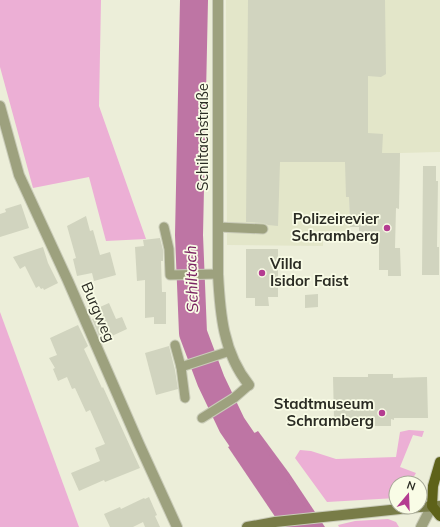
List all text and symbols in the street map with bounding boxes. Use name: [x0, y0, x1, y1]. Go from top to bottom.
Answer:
street label: Schiltachstraße: [193, 83, 212, 191]
place label: Polizeirevier Schramberg: [291, 209, 379, 245]
marker: Polizeirevier Schramberg: [382, 223, 392, 233]
water label: Schiltach: [180, 245, 202, 313]
place label: Villa Isidor Faist: [269, 254, 349, 290]
marker: Villa Isidor Faist: [257, 268, 267, 278]
street label: Burgweg: [77, 279, 120, 345]
place label: Stadtmuseum Schramberg: [274, 394, 374, 430]
marker: Stadtmuseum Schramberg: [377, 408, 387, 418]
north arrow: [388, 475, 428, 515]
text: N: [405, 478, 417, 494]

